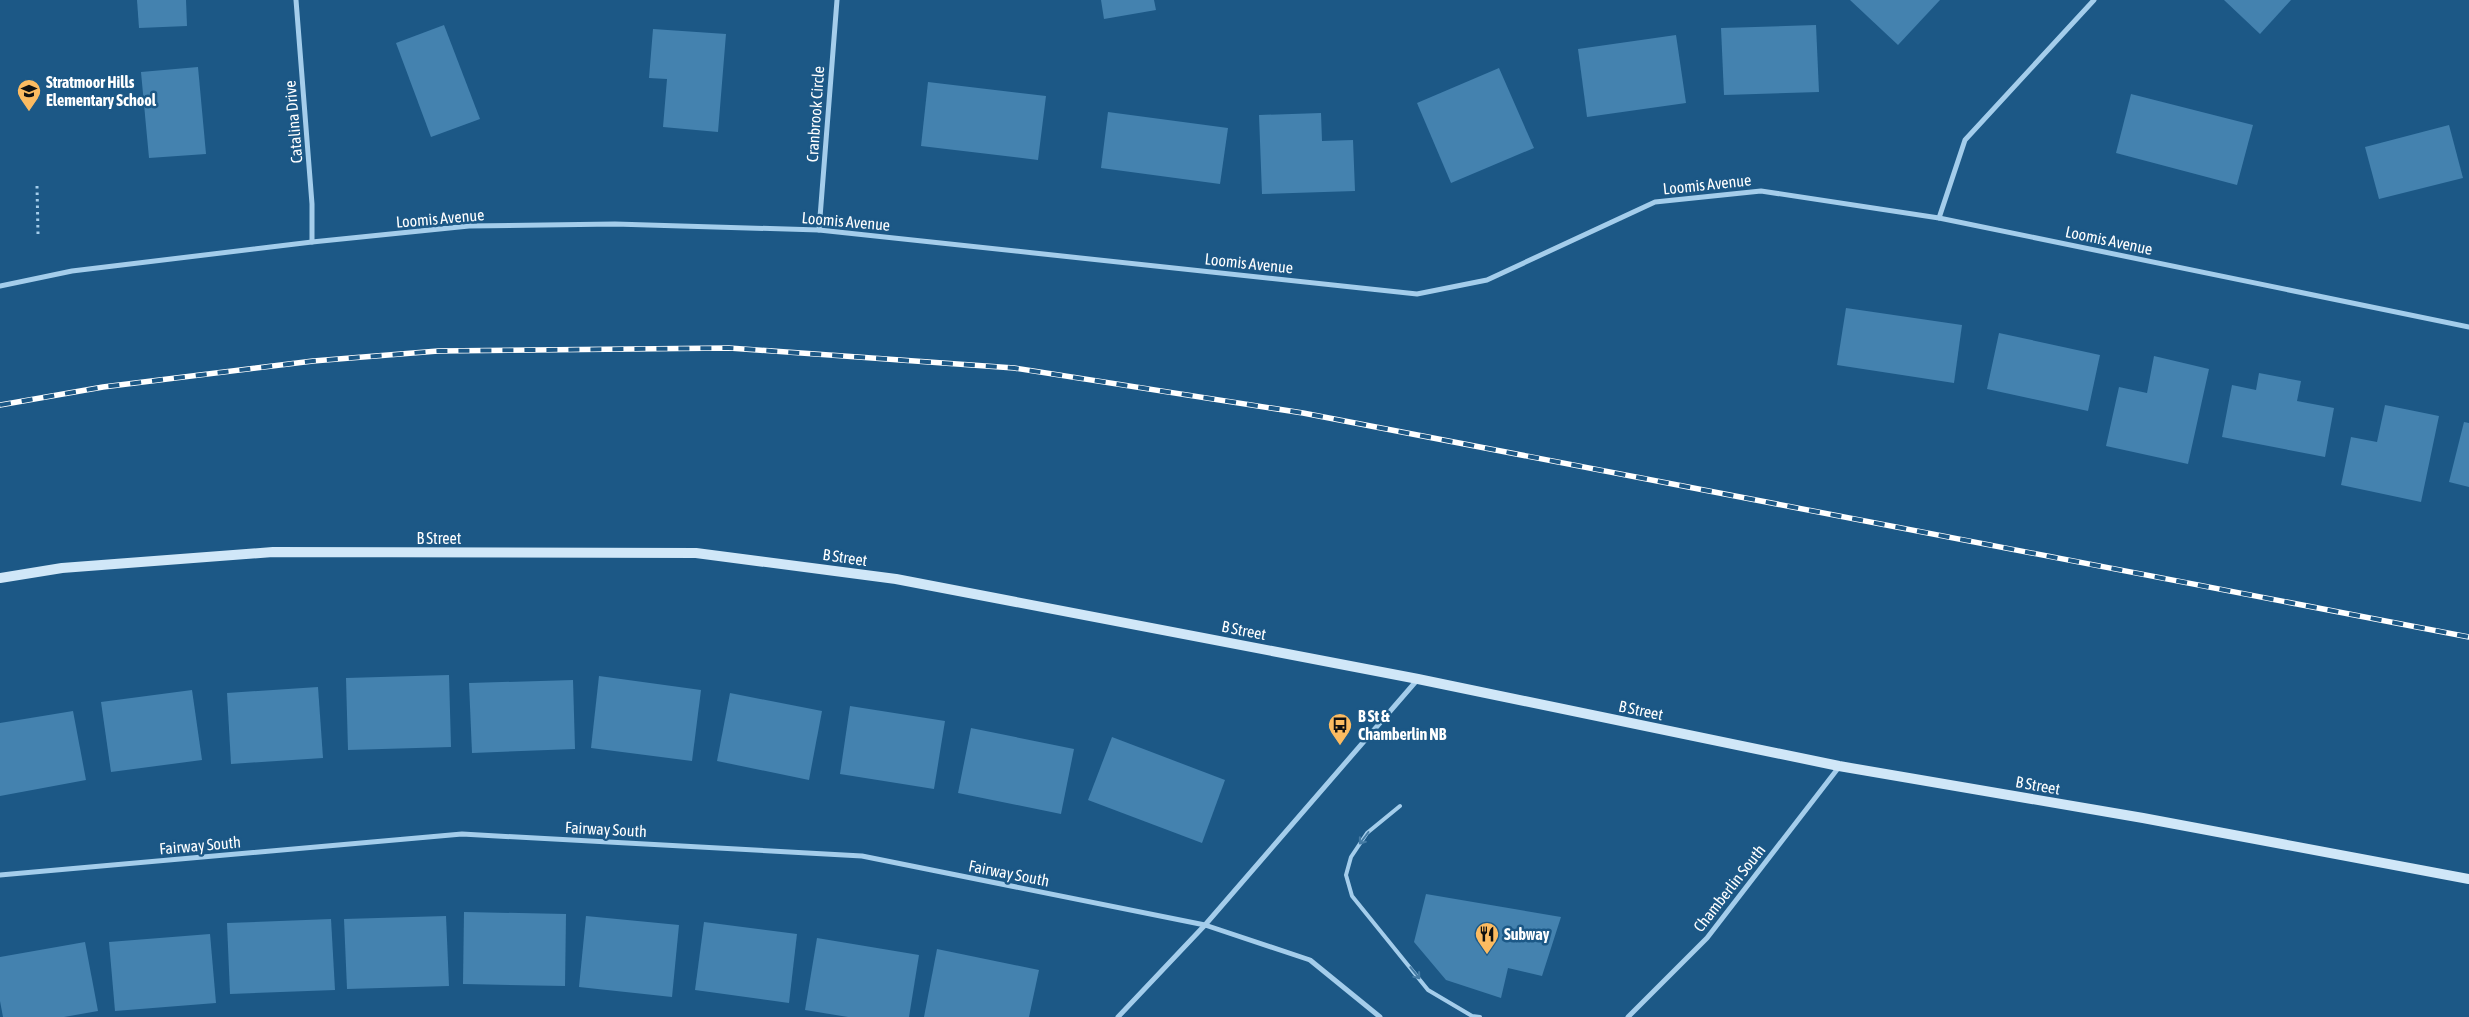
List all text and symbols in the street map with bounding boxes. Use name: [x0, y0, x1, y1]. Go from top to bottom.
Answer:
street label: Cranbrook Circle: [803, 65, 827, 163]
place label: Stratmoor Hills Elementary School: [46, 73, 157, 109]
school or university icon: Stratmoor Hills Elementary School: [16, 78, 42, 112]
street label: Catalina Drive: [280, 80, 306, 164]
street label: Loomis Avenue: [1662, 170, 1752, 198]
street label: Loomis Avenue: [395, 205, 485, 231]
street label: Loomis Avenue: [801, 208, 891, 234]
street label: Loomis Avenue: [2064, 222, 2154, 258]
street label: Loomis Avenue: [1204, 249, 1294, 277]
street label: B Street: [417, 529, 462, 547]
street label: B Street: [822, 545, 869, 569]
street label: B Street: [1220, 617, 1268, 643]
street label: B Street: [1617, 697, 1665, 724]
place label: B St & Chamberlin NB: [1358, 707, 1447, 743]
bus stop icon: B St & Chamberlin NB: [1327, 712, 1353, 746]
street label: B Street: [2014, 772, 2062, 798]
street label: Fairway South: [565, 818, 647, 841]
one-way arrow: [1359, 831, 1369, 845]
street label: Fairway South: [158, 832, 242, 859]
street label: Chamberlin South: [1689, 841, 1769, 935]
street label: Fairway South: [967, 856, 1051, 891]
restaurant icon: Subway: [1474, 921, 1500, 955]
place label: Subway: [1504, 925, 1550, 943]
one-way arrow: [1409, 966, 1420, 979]

